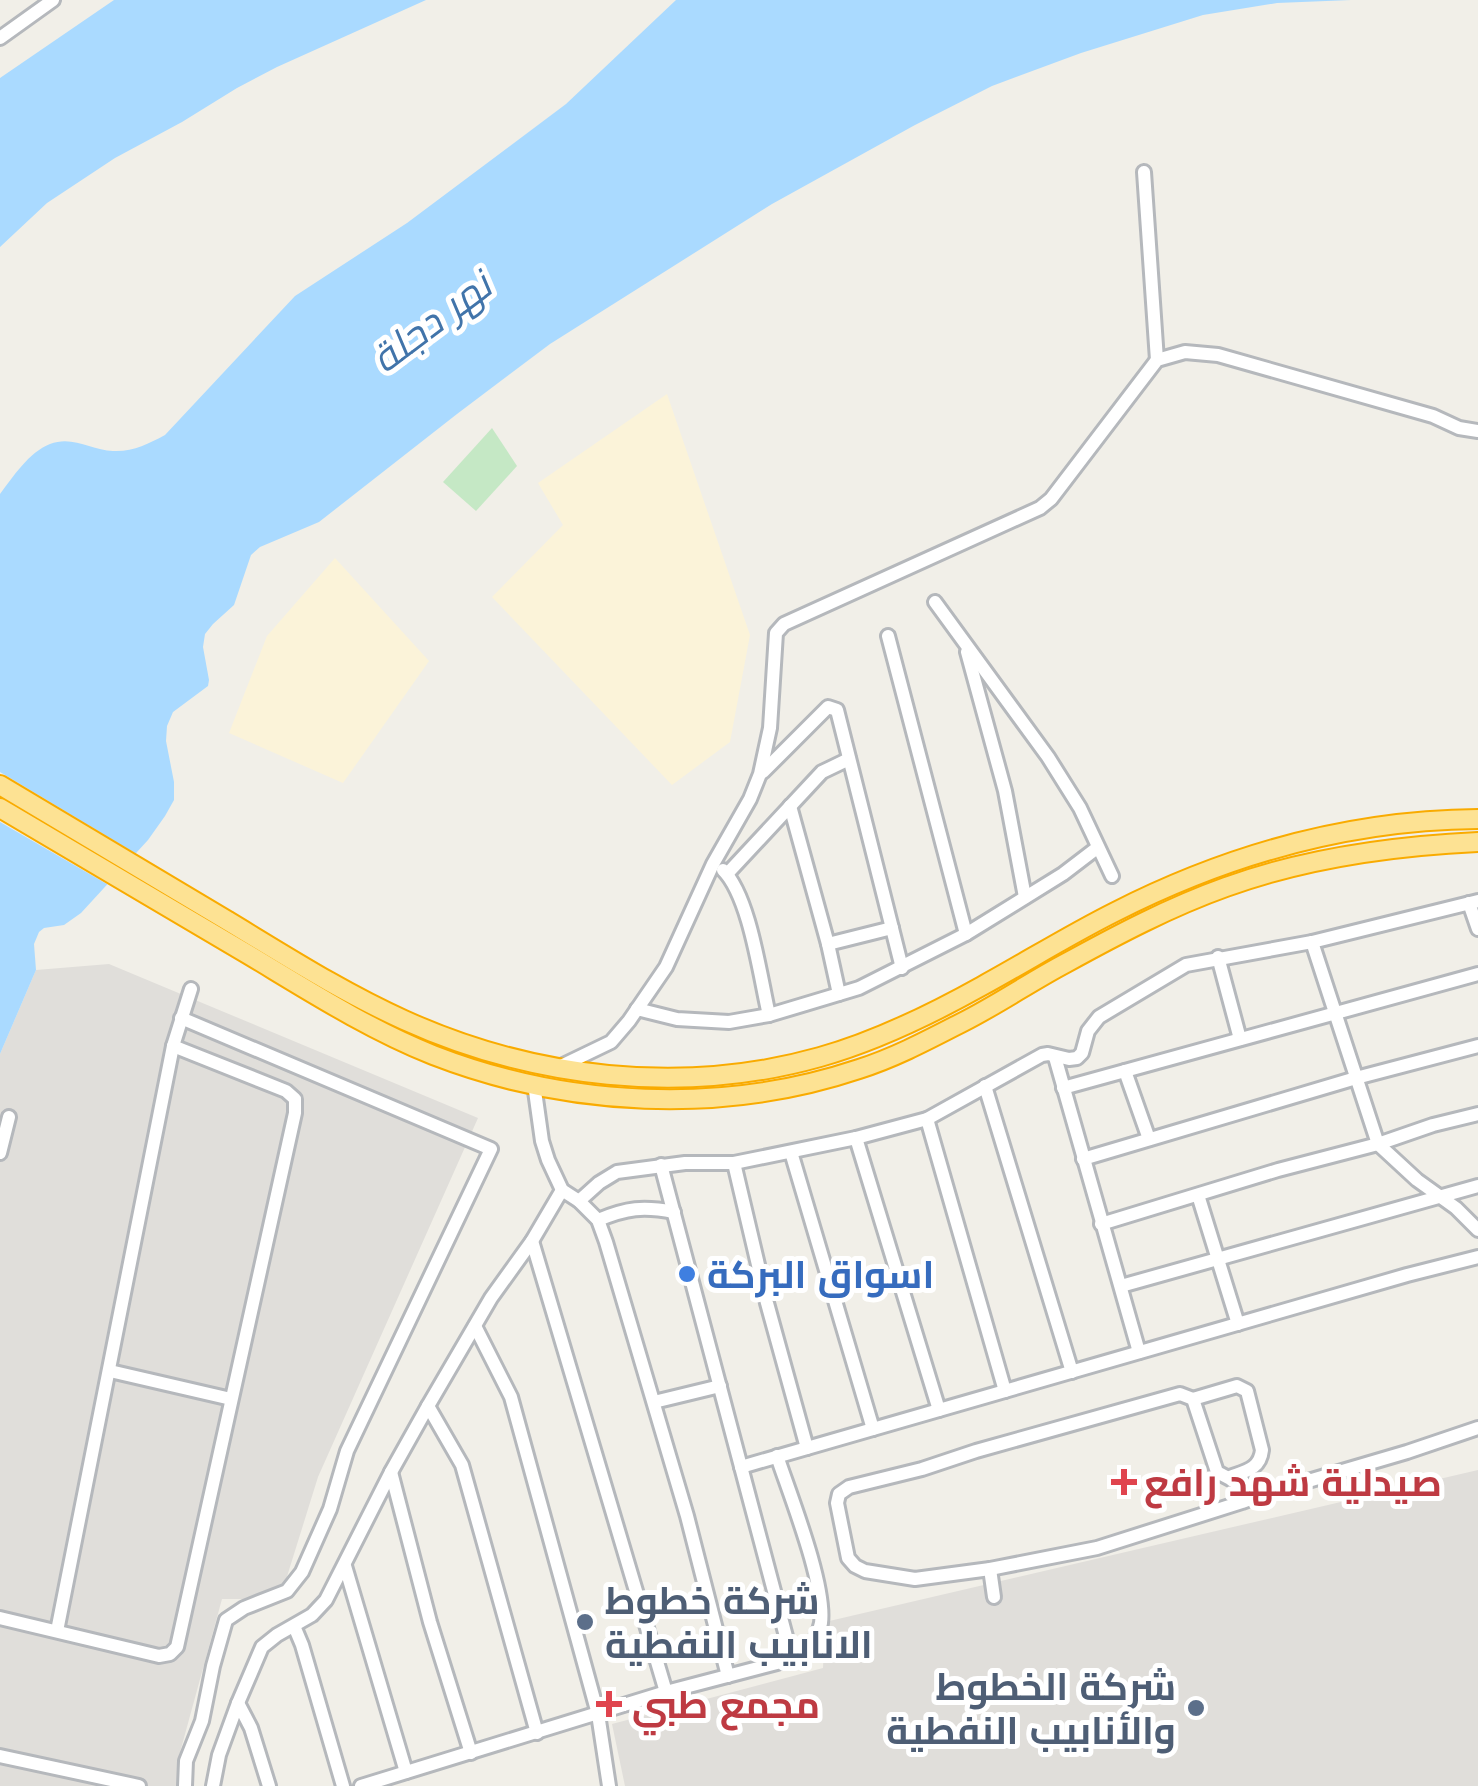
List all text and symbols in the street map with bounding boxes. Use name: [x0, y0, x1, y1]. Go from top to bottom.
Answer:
water label: نهر دجلة: [358, 255, 507, 387]
place label: اسواق البركة: [707, 1247, 934, 1302]
marker: اسواق البركة: [676, 1263, 698, 1285]
place label: صيدلية شهد رافع: [1144, 1455, 1442, 1510]
marker: صيدلية شهد رافع: [1113, 1471, 1135, 1493]
place label: شركة خطوط الانابيب النفطية: [605, 1573, 873, 1672]
marker: شركة خطوط الانابيب النفطية: [574, 1611, 596, 1633]
place label: شركة الخطوط والأنابيب النفطية: [886, 1659, 1176, 1758]
place label: مجمع طبي: [632, 1677, 820, 1736]
marker: مجمع طبي: [596, 1691, 622, 1717]
marker: شركة الخطوط والأنابيب النفطية: [1185, 1697, 1207, 1719]

